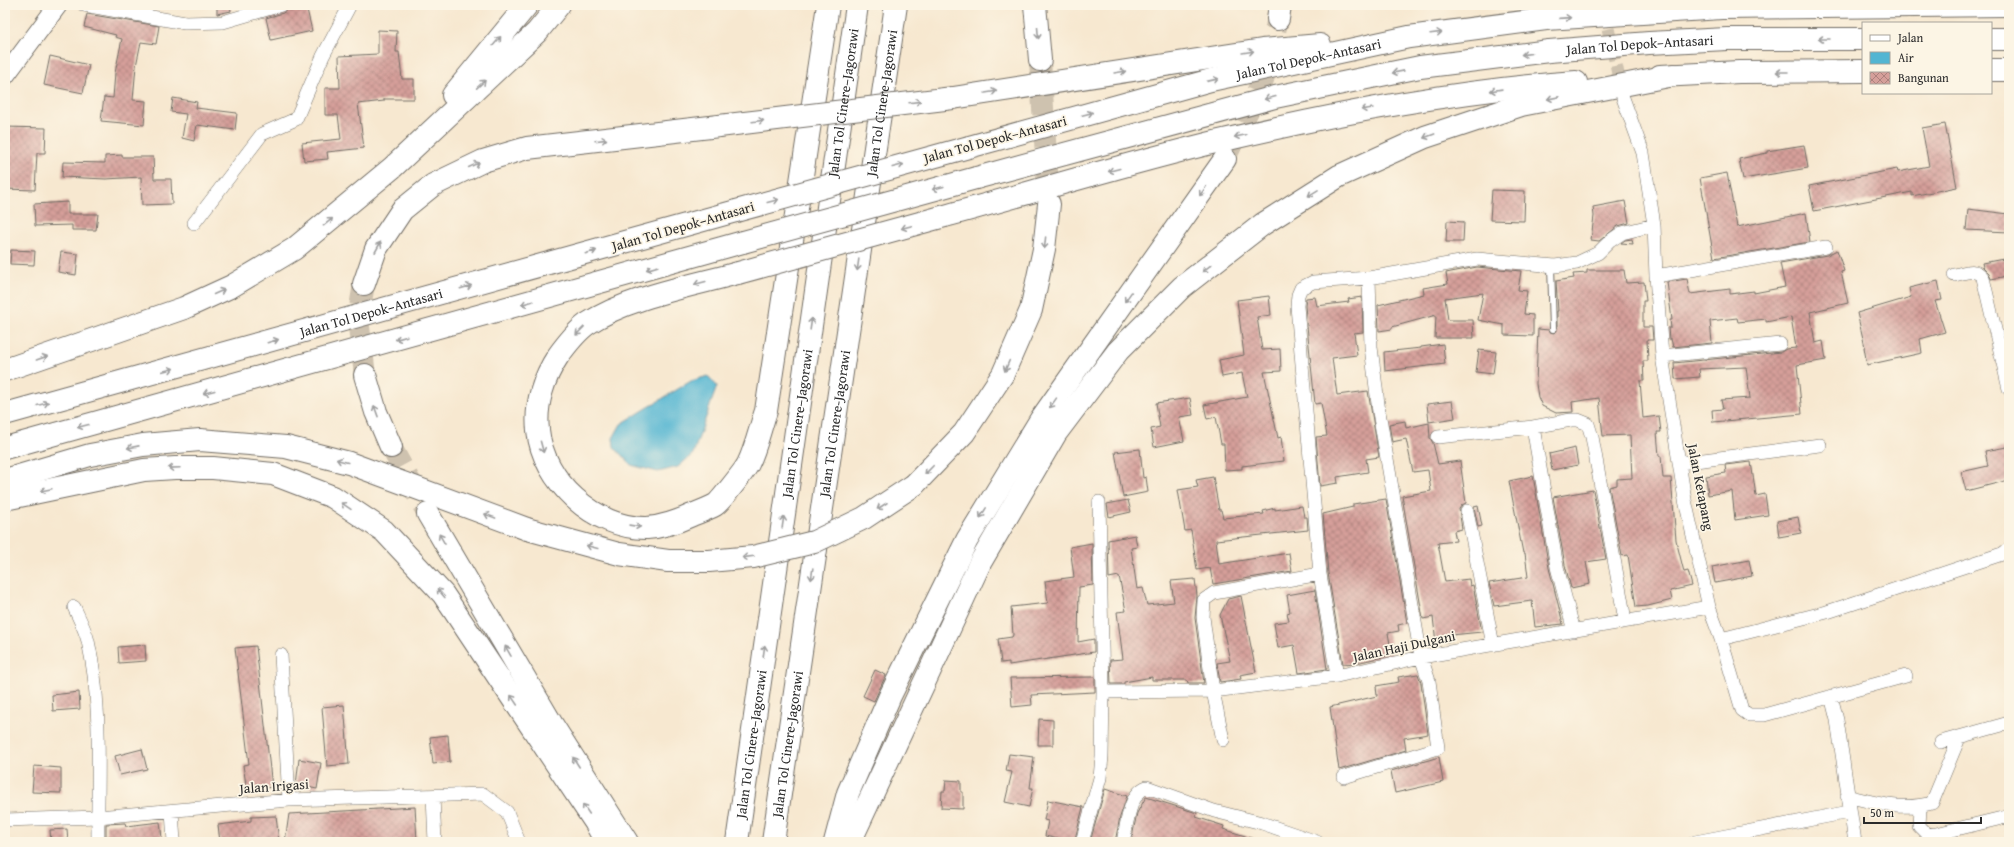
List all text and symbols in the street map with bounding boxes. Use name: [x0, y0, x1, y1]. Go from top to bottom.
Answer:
one-way arrow: [1558, 14, 1571, 21]
legend: [1862, 22, 1992, 94]
one-way arrow: [1034, 26, 1041, 39]
street label: Jalan Tol Cinere–Jagorawi: [822, 27, 864, 180]
street label: Jalan Tol Cinere-Jagorawi: [861, 28, 902, 180]
text: Jalan: [1896, 29, 1923, 46]
one-way arrow: [1429, 30, 1442, 37]
street label: Jalan Tol Depok–Antasari: [1564, 30, 1714, 60]
street label: Jalan Tol Depok–Antasari: [1232, 33, 1383, 85]
one-way arrow: [1818, 35, 1831, 43]
one-way arrow: [493, 36, 502, 47]
one-way arrow: [1241, 48, 1254, 56]
text: Air: [1898, 49, 1914, 66]
one-way arrow: [1521, 50, 1534, 58]
one-way arrow: [1113, 68, 1126, 76]
one-way arrow: [1392, 68, 1405, 76]
one-way arrow: [1776, 68, 1789, 75]
text: Bangunan: [1898, 69, 1949, 86]
one-way arrow: [1206, 76, 1219, 84]
one-way arrow: [476, 79, 486, 89]
one-way arrow: [1490, 86, 1503, 94]
one-way arrow: [984, 88, 997, 96]
one-way arrow: [1264, 95, 1277, 102]
one-way arrow: [1547, 95, 1560, 103]
one-way arrow: [908, 99, 921, 106]
one-way arrow: [1361, 105, 1374, 113]
street label: Jalan Tol Depok–Antasari: [919, 110, 1069, 168]
one-way arrow: [1080, 110, 1093, 117]
one-way arrow: [751, 117, 764, 125]
one-way arrow: [1423, 132, 1435, 140]
one-way arrow: [1234, 133, 1247, 141]
one-way arrow: [594, 136, 607, 144]
one-way arrow: [468, 161, 480, 168]
one-way arrow: [892, 162, 905, 169]
one-way arrow: [1108, 167, 1121, 174]
one-way arrow: [932, 185, 945, 192]
one-way arrow: [1199, 185, 1207, 196]
one-way arrow: [1307, 189, 1318, 197]
street label: Jalan Tol Depok–Antasari: [608, 196, 757, 256]
one-way arrow: [766, 196, 779, 204]
one-way arrow: [323, 217, 334, 226]
one-way arrow: [901, 224, 914, 231]
one-way arrow: [1041, 236, 1049, 249]
one-way arrow: [375, 241, 382, 253]
one-way arrow: [584, 247, 597, 255]
one-way arrow: [854, 258, 862, 271]
one-way arrow: [1201, 264, 1212, 272]
one-way arrow: [645, 265, 658, 272]
one-way arrow: [694, 280, 707, 288]
street label: Jalan Tol Depok–Antasari: [295, 283, 445, 342]
one-way arrow: [459, 283, 472, 290]
one-way arrow: [213, 288, 225, 295]
one-way arrow: [1124, 291, 1132, 302]
one-way arrow: [520, 300, 533, 307]
one-way arrow: [807, 318, 815, 331]
one-way arrow: [576, 326, 585, 336]
one-way arrow: [395, 335, 408, 342]
one-way arrow: [266, 337, 279, 344]
street label: Jalan Tol Cinere–Jagorawi: [776, 348, 818, 501]
street label: Jalan Tol Cinere-Jagorawi: [814, 349, 855, 500]
one-way arrow: [35, 353, 47, 361]
one-way arrow: [1002, 360, 1010, 372]
one-way arrow: [161, 366, 174, 373]
one-way arrow: [202, 389, 215, 396]
one-way arrow: [1049, 397, 1057, 408]
one-way arrow: [36, 400, 49, 407]
one-way arrow: [371, 406, 379, 418]
one-way arrow: [77, 423, 90, 430]
one-way arrow: [539, 440, 546, 453]
street label: Jalan Ketapang: [1682, 440, 1719, 532]
one-way arrow: [127, 443, 140, 451]
one-way arrow: [336, 457, 349, 464]
one-way arrow: [168, 464, 181, 472]
one-way arrow: [924, 465, 934, 475]
one-way arrow: [40, 486, 53, 494]
one-way arrow: [340, 502, 351, 510]
one-way arrow: [876, 503, 888, 511]
one-way arrow: [979, 507, 987, 518]
one-way arrow: [485, 511, 497, 519]
one-way arrow: [779, 516, 787, 529]
one-way arrow: [628, 522, 641, 530]
one-way arrow: [438, 533, 446, 545]
one-way arrow: [586, 543, 599, 550]
one-way arrow: [742, 554, 755, 561]
one-way arrow: [808, 567, 816, 580]
one-way arrow: [437, 587, 446, 598]
street label: Jalan Haji Dulgani: [1349, 625, 1457, 667]
one-way arrow: [504, 645, 512, 657]
one-way arrow: [760, 645, 768, 658]
street label: Jalan Tol Cinere–Jagorawi: [730, 668, 772, 822]
street label: Jalan Tol Cinere-Jagorawi: [766, 669, 808, 821]
one-way arrow: [510, 695, 518, 706]
one-way arrow: [571, 756, 579, 768]
street label: Jalan Irigasi: [237, 774, 309, 799]
scale bar: [1864, 799, 1981, 825]
one-way arrow: [582, 804, 590, 815]
text: 50 m: [1870, 804, 1894, 821]

